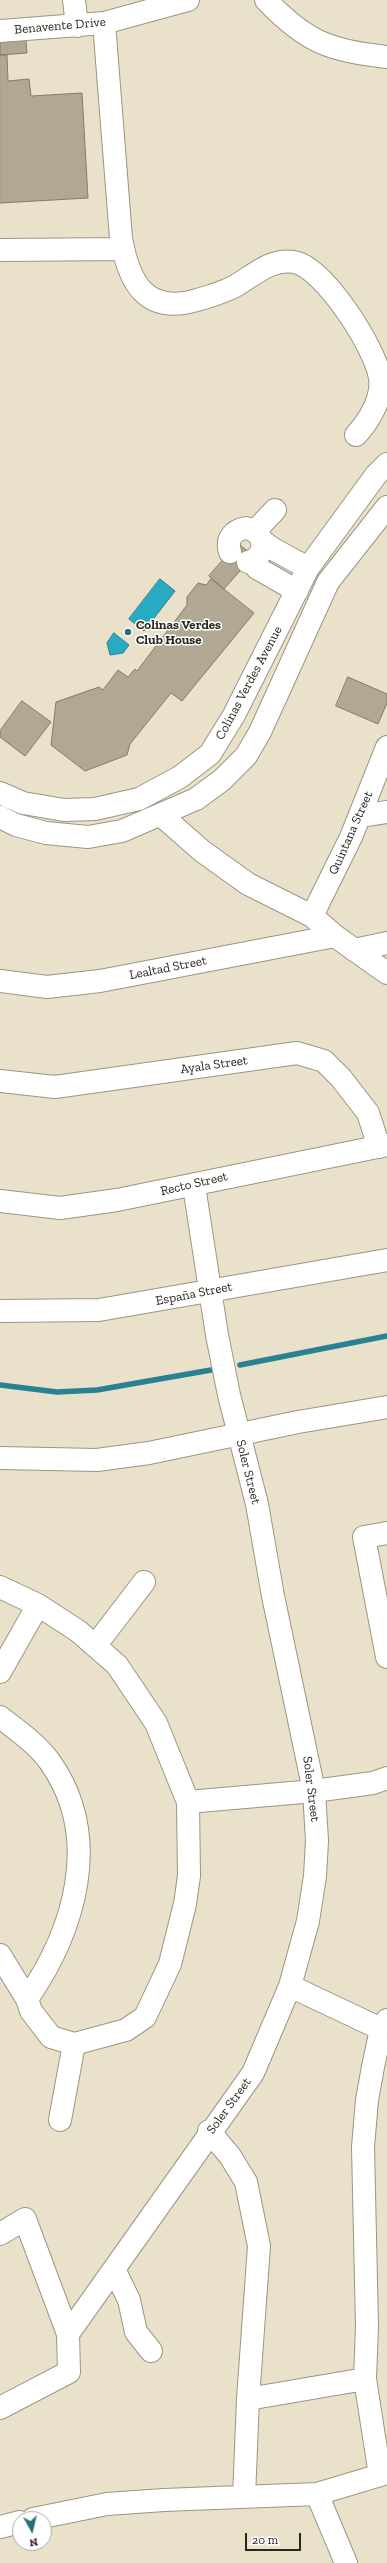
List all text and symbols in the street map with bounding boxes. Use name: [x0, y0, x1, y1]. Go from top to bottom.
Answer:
street label: Benavente Drive: [14, 14, 106, 38]
place label: Colinas Verdes Club House: [136, 617, 221, 648]
street label: Colinas Verdes Avenue: [212, 623, 286, 743]
marker: Colinas Verdes Club House: [123, 627, 133, 637]
street label: Quintana Street: [326, 789, 376, 877]
street label: Lealtad Street: [128, 953, 208, 983]
street label: Ayala Street: [179, 1053, 249, 1077]
street label: Recto Street: [159, 1169, 229, 1199]
street label: España Street: [154, 1279, 234, 1309]
street label: Soler Street: [232, 1438, 264, 1506]
street label: Soler Street: [299, 1755, 323, 1823]
street label: Soler Street: [203, 2075, 255, 2137]
north arrow: [12, 2511, 52, 2551]
scale bar: [247, 2525, 303, 2551]
text: 20 m: [252, 2533, 278, 2547]
text: N: [29, 2535, 39, 2549]

